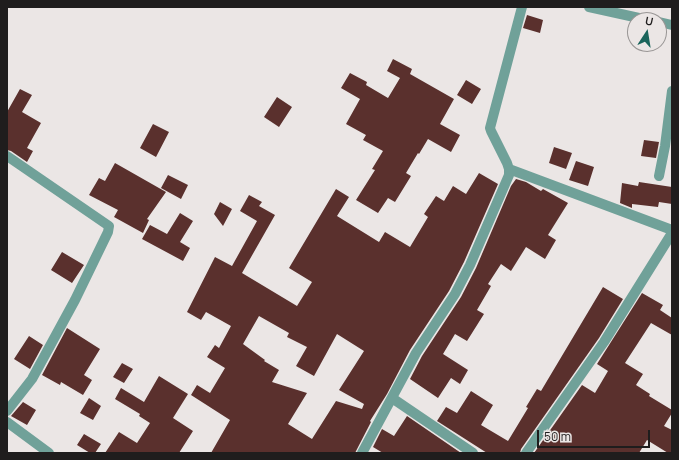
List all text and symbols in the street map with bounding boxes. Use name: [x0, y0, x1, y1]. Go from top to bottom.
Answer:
north arrow: [627, 12, 667, 52]
text: U: [644, 13, 655, 29]
scale bar: [539, 422, 652, 448]
text: 50 m: [544, 428, 571, 445]

